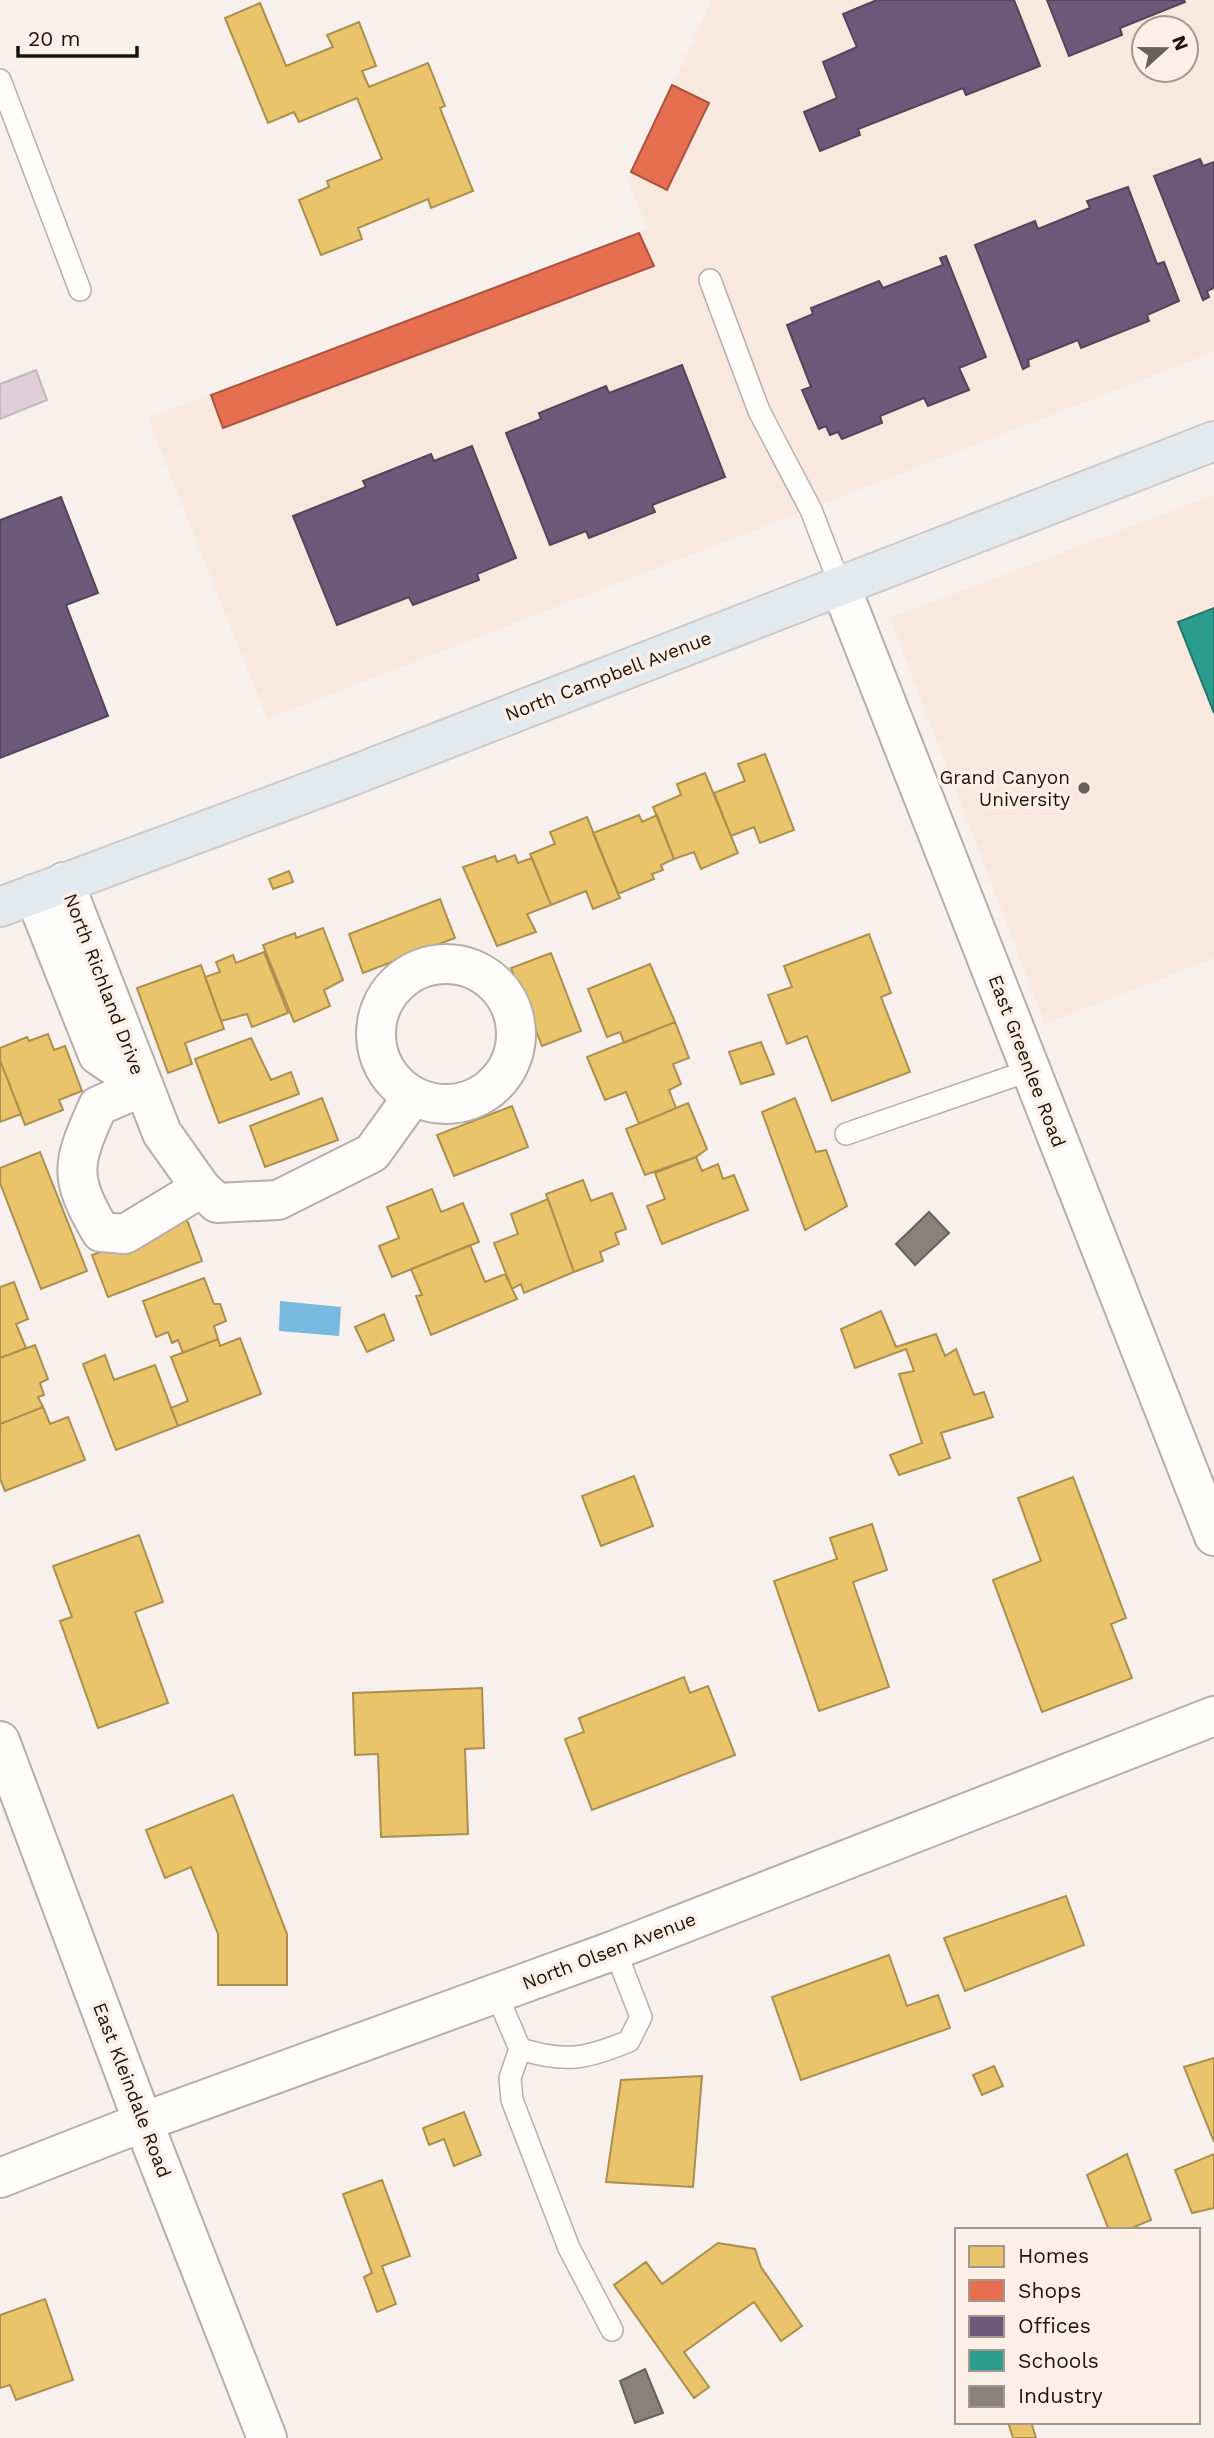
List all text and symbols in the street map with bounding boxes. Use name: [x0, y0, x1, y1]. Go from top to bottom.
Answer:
scale bar: [18, 14, 136, 58]
north arrow: [1130, 14, 1200, 84]
text: 20 m: [28, 26, 80, 51]
text: N: [1167, 32, 1194, 54]
street label: North Campbell Avenue: [502, 626, 714, 726]
place label: Grand Canyon University: [940, 766, 1070, 811]
marker: Grand Canyon University: [1076, 780, 1092, 796]
street label: North Richland Drive: [59, 890, 149, 1078]
street label: East Greenlee Road: [984, 972, 1070, 1150]
street label: North Olsen Avenue: [519, 1907, 699, 1995]
street label: East Kleindale Road: [88, 1999, 176, 2181]
legend: [955, 2228, 1200, 2424]
text: Homes: [1018, 2243, 1089, 2268]
text: Shops: [1018, 2278, 1081, 2303]
text: Offices: [1018, 2313, 1091, 2338]
text: Schools: [1018, 2348, 1099, 2373]
text: Industry: [1018, 2383, 1103, 2408]

